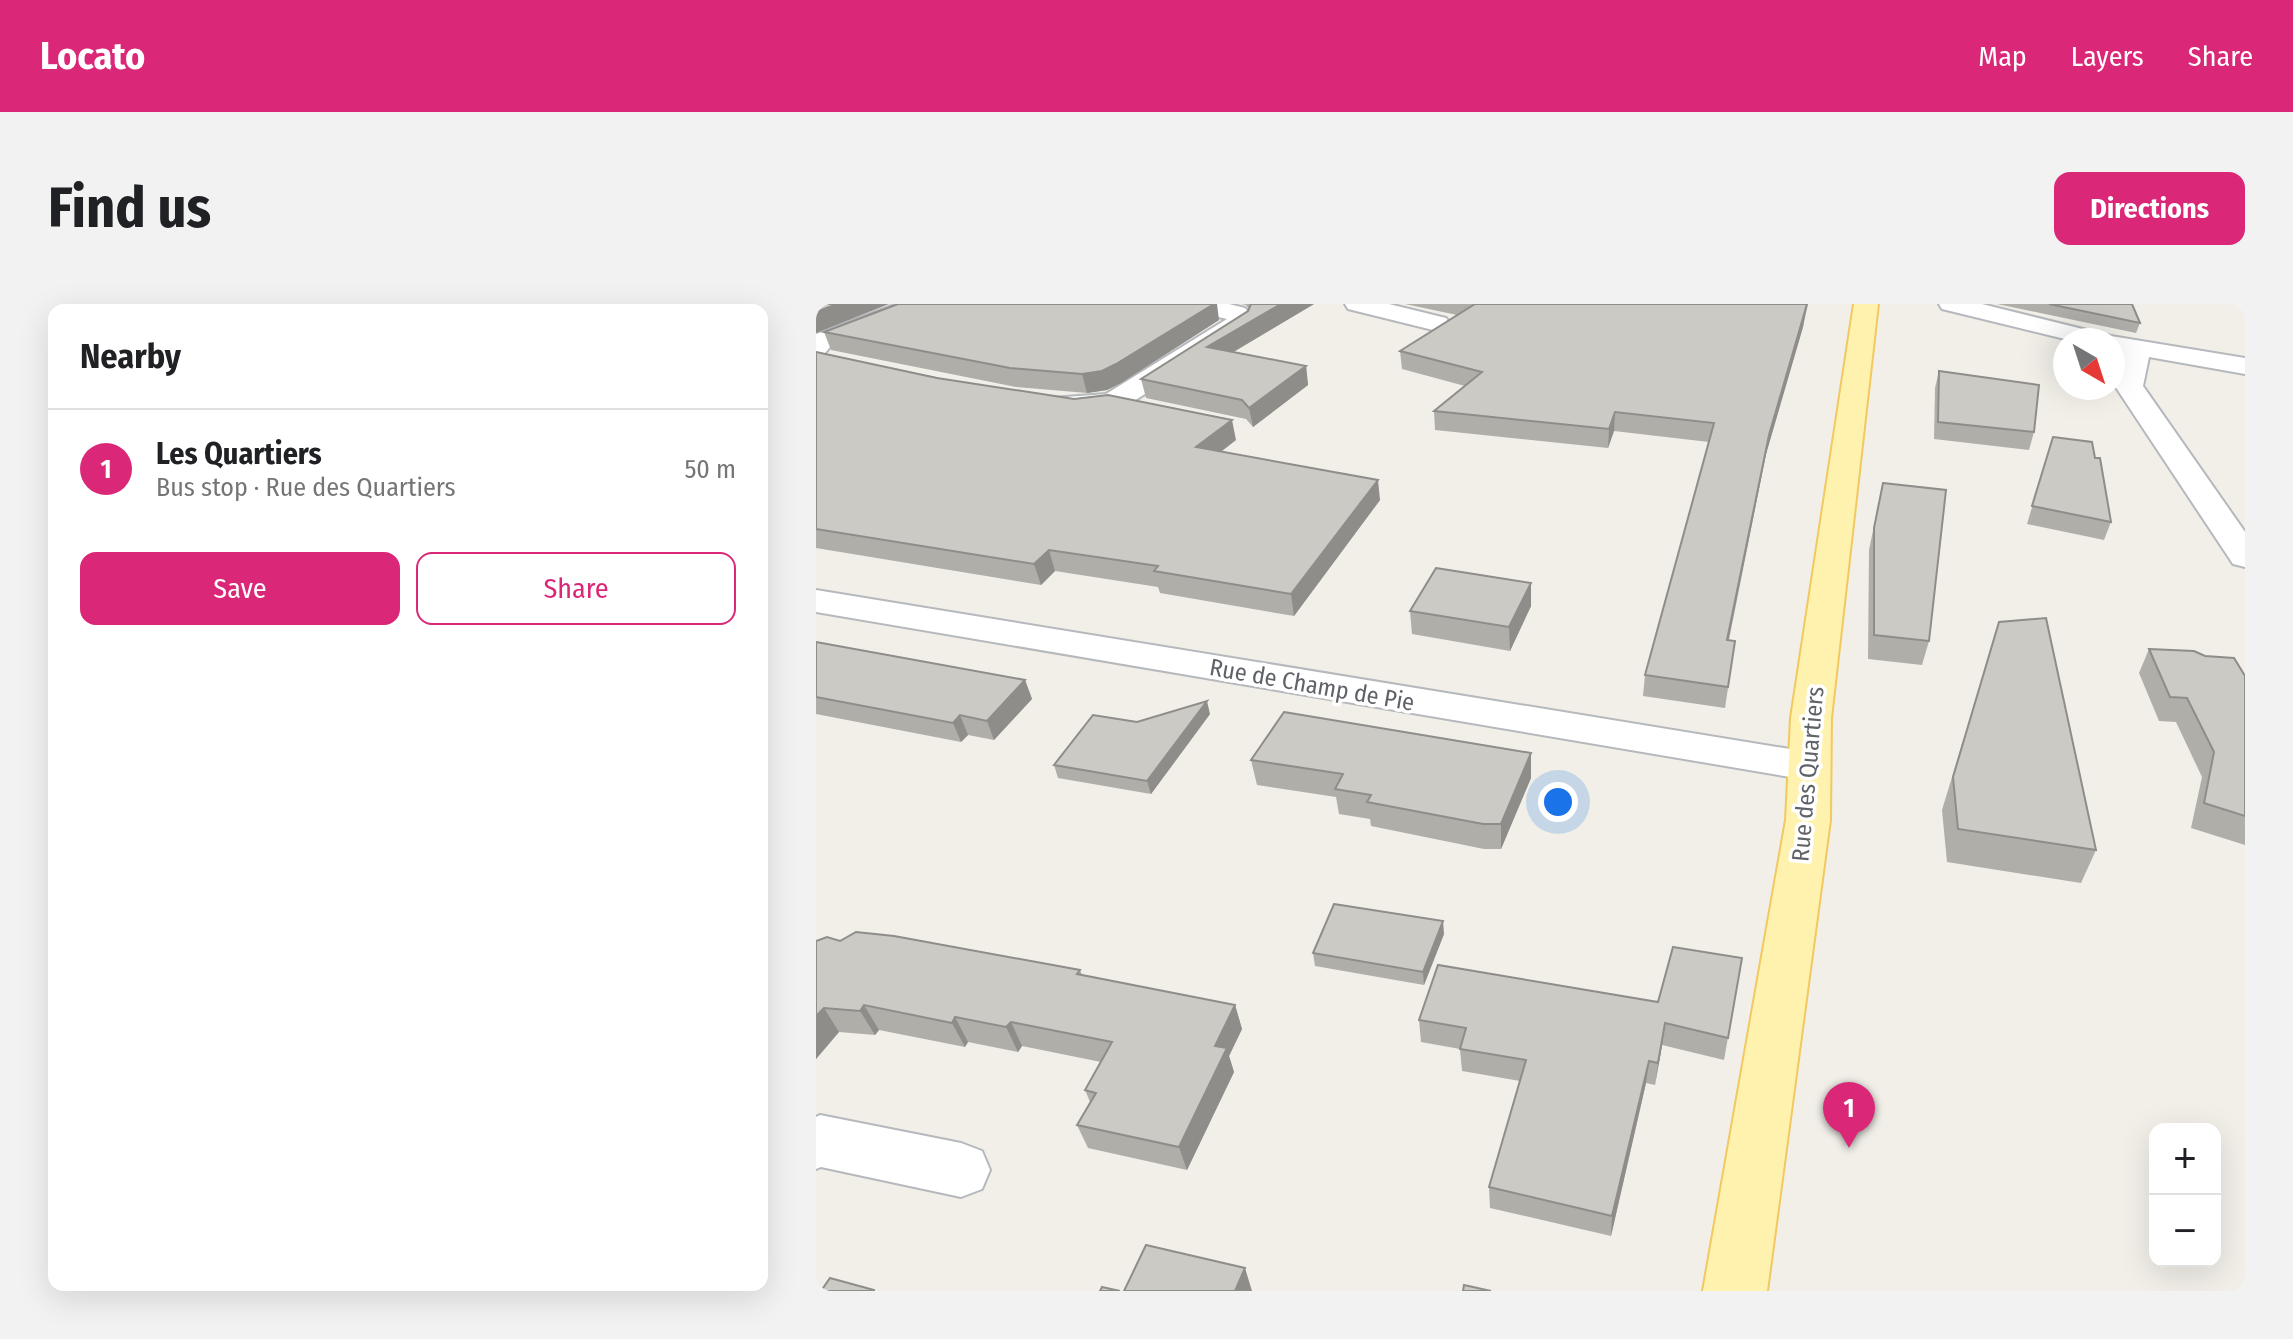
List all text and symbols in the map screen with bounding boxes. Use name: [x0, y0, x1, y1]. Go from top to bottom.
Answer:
text: Locato: [40, 33, 145, 79]
text: Map: [1978, 40, 2027, 73]
text: Layers: [2071, 40, 2144, 73]
text: Share: [2188, 40, 2253, 73]
button: Directions: [2054, 172, 2245, 245]
text: Find us: [48, 175, 211, 242]
north arrow: [2053, 328, 2125, 400]
text: Nearby: [80, 336, 181, 377]
text: Les Quartiers: [156, 436, 322, 472]
text: 1: [101, 454, 112, 485]
text: 50 m: [684, 454, 736, 485]
text: Bus stop · Rue des Quartiers: [156, 472, 456, 503]
button: Save: [80, 552, 400, 625]
button: Share: [416, 552, 736, 625]
street label: Rue de Champ de Pie: [1207, 653, 1417, 717]
street label: Rue des Quartiers: [1786, 685, 1830, 863]
your location: [1538, 782, 1578, 822]
pin: 1: [1823, 1082, 1875, 1148]
map controls: [2149, 1123, 2221, 1267]
button: +: [2149, 1123, 2221, 1195]
button: −: [2149, 1195, 2221, 1267]

